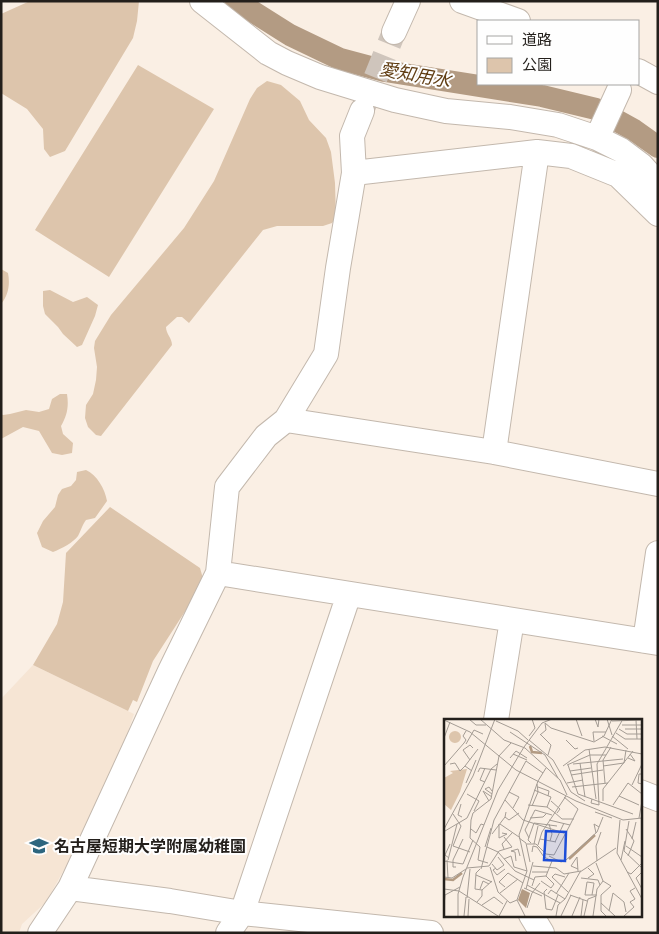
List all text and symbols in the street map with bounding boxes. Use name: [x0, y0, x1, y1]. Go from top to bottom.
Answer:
legend: [477, 20, 639, 85]
text: 道路: [522, 31, 552, 50]
text: 公園: [522, 56, 552, 75]
water label: 愛知用水: [378, 59, 454, 92]
inset map: [444, 719, 642, 916]
school or university icon: 名古屋短期大学附属幼稚園: [28, 835, 50, 857]
place label: 名古屋短期大学附属幼稚園: [54, 838, 246, 857]

